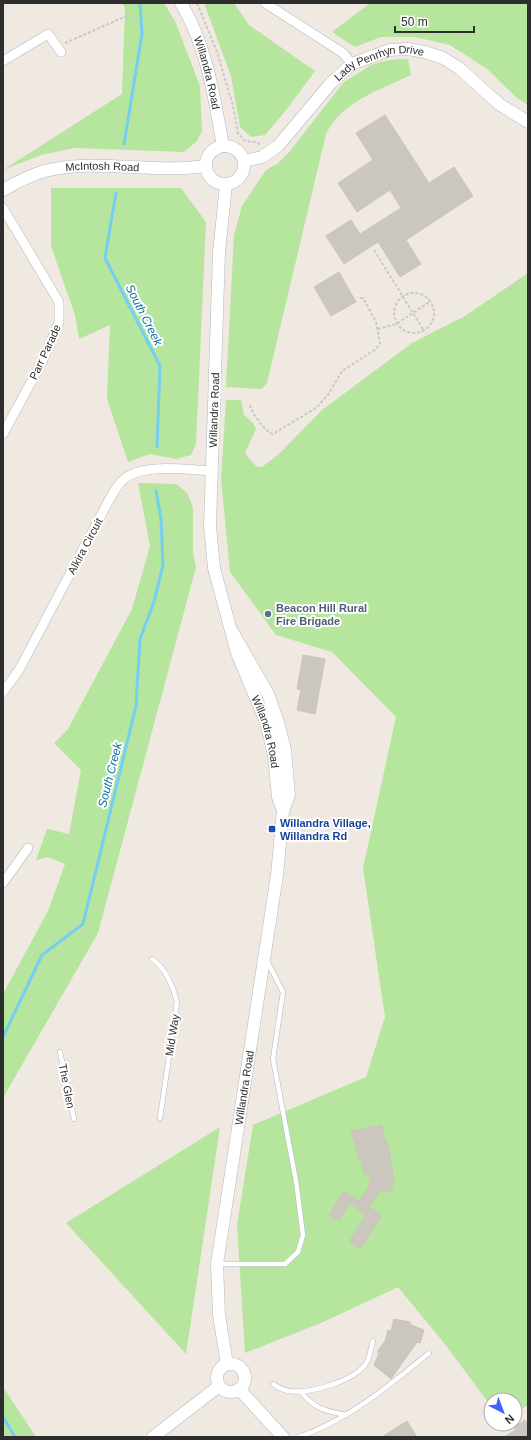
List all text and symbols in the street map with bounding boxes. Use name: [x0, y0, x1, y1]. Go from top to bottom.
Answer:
scale bar: [395, 8, 474, 34]
text: 50 m: [401, 15, 428, 29]
street label: Willandra Road: [192, 35, 222, 110]
street label: Lady Penrhyn Drive: [332, 43, 425, 83]
street label: McIntosh Road: [65, 160, 140, 173]
water label: South Creek: [123, 282, 166, 349]
street label: Parr Parade: [27, 323, 63, 381]
street label: Willandra Road: [207, 372, 221, 448]
street label: Alkira Circuit: [65, 516, 105, 576]
place label: Beacon Hill Rural Fire Brigade: [276, 602, 367, 627]
marker: Beacon Hill Rural Fire Brigade: [263, 609, 273, 619]
street label: Willandra Road: [250, 694, 281, 769]
water label: South Creek: [95, 740, 125, 809]
place label: Willandra Village, Willandra Rd: [280, 817, 371, 842]
marker: Willandra Village, Willandra Rd: [267, 824, 277, 834]
street label: Mid Way: [163, 1013, 181, 1057]
street label: Willandra Road: [233, 1050, 256, 1126]
street label: The Glen: [57, 1063, 77, 1109]
north arrow: [483, 1392, 523, 1432]
text: N: [503, 1412, 517, 1427]

